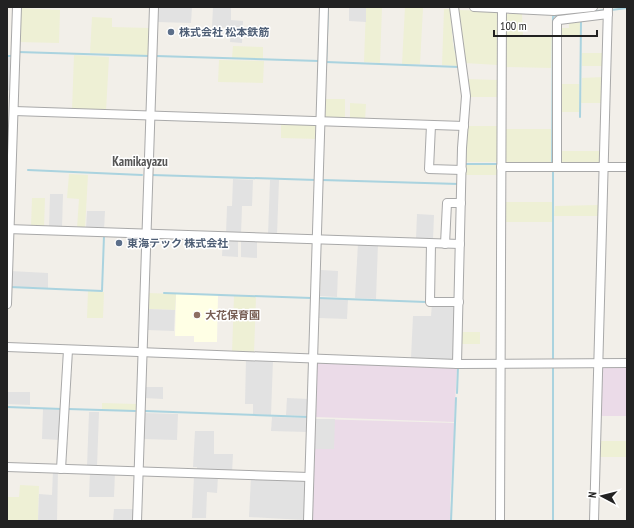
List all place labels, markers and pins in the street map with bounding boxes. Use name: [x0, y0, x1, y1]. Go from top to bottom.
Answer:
place label: 株式会社 松本鉄筋: [179, 25, 269, 39]
marker: 株式会社 松本鉄筋: [166, 27, 176, 37]
place label: 東海テック 株式会社: [127, 236, 228, 250]
marker: 東海テック 株式会社: [114, 238, 124, 248]
place label: 大花保育園: [205, 308, 260, 322]
marker: 大花保育園: [192, 310, 202, 320]

